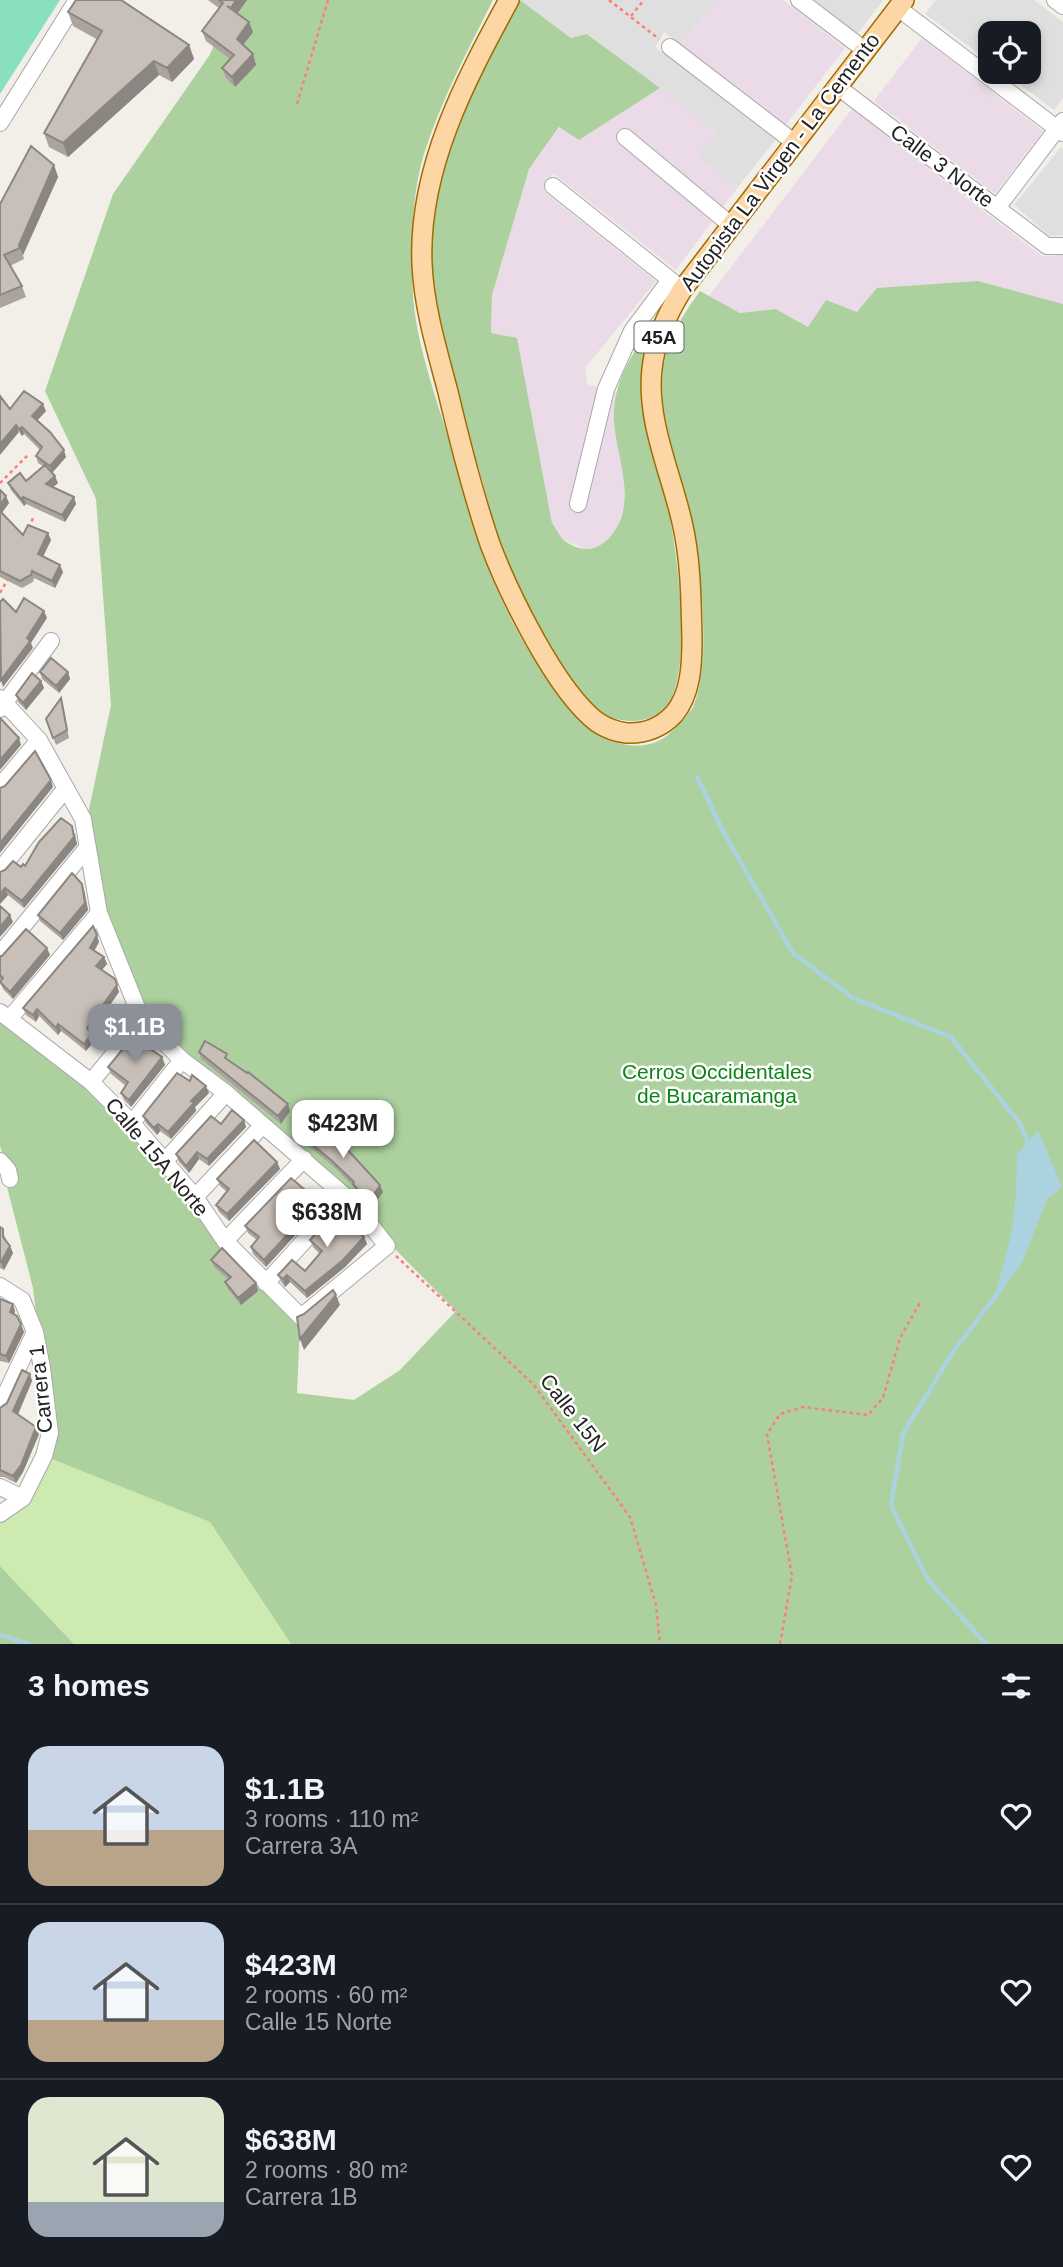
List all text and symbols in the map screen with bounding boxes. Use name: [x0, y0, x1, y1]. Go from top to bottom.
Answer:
map controls: [978, 21, 1041, 84]
button: locate: [978, 21, 1041, 84]
street label: Autopista La Virgen - La Cemento: [675, 29, 884, 295]
street label: Calle 3 Norte: [886, 120, 998, 212]
road number: 45A: [634, 322, 684, 352]
pin: $1.1B: [86, 1004, 184, 1064]
text: $1.1B: [104, 1014, 166, 1040]
park label: Cerros Occidentales de Bucaramanga: [622, 1060, 812, 1107]
street label: Calle 15A Norte: [101, 1093, 213, 1220]
pin: $423M: [294, 1100, 392, 1160]
text: $423M: [308, 1110, 378, 1136]
pin: $638M: [278, 1190, 376, 1249]
text: $638M: [292, 1199, 362, 1225]
street label: Carrera 1: [24, 1344, 57, 1434]
street label: Calle 15N: [536, 1369, 611, 1456]
icon: filters: [997, 1667, 1035, 1705]
text: 3 homes: [28, 1669, 150, 1702]
text: $1.1B: [245, 1772, 325, 1805]
icon: home: [84, 1774, 168, 1858]
icon: heart: [997, 1797, 1035, 1835]
text: 3 rooms · 110 m²: [245, 1806, 418, 1832]
text: Carrera 3A: [245, 1833, 357, 1859]
text: $423M: [245, 1948, 337, 1981]
icon: home: [84, 1950, 168, 2034]
icon: heart: [997, 1973, 1035, 2011]
text: 2 rooms · 60 m²: [245, 1982, 407, 2008]
text: Calle 15 Norte: [245, 2009, 392, 2035]
text: $638M: [245, 2123, 337, 2156]
icon: home: [84, 2125, 168, 2209]
icon: heart: [997, 2148, 1035, 2186]
text: 2 rooms · 80 m²: [245, 2157, 407, 2183]
text: Carrera 1B: [245, 2184, 357, 2210]

